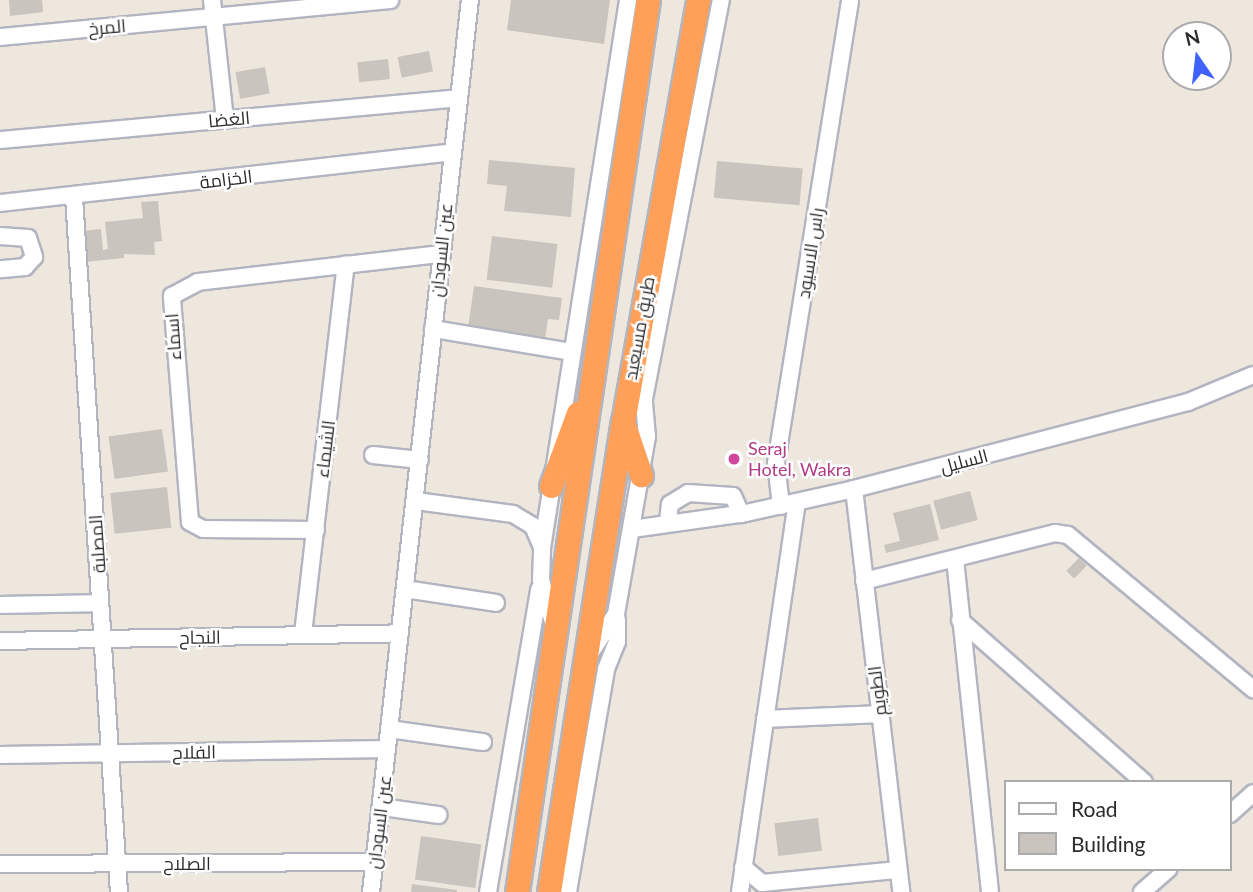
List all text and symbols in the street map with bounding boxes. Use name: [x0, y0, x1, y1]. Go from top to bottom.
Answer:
street label: المرخ: [87, 15, 127, 39]
north arrow: [1162, 21, 1232, 91]
text: N: [1182, 24, 1202, 50]
street label: الغضا: [207, 106, 251, 132]
street label: الخزامة: [198, 165, 254, 193]
street label: عين السودان: [425, 202, 457, 298]
street label: راس الاسيود: [792, 206, 828, 300]
street label: طريق مسيعيد: [619, 275, 659, 381]
street label: اسماء: [161, 313, 185, 361]
street label: الشيماء: [311, 419, 339, 479]
place label: Seraj Hotel, Wakra: [748, 438, 851, 480]
street label: السليل: [938, 444, 990, 478]
marker: Seraj Hotel, Wakra: [726, 451, 742, 467]
street label: المصلبة: [84, 514, 110, 574]
street label: النجاح: [179, 626, 221, 648]
street label: الطويم: [863, 665, 891, 717]
street label: الفلاح: [172, 741, 216, 763]
street label: عين السودان: [363, 774, 395, 870]
legend: [1004, 780, 1232, 871]
text: Road: [1071, 796, 1118, 821]
text: Building: [1071, 831, 1146, 856]
street label: الصلاح: [163, 852, 211, 874]

